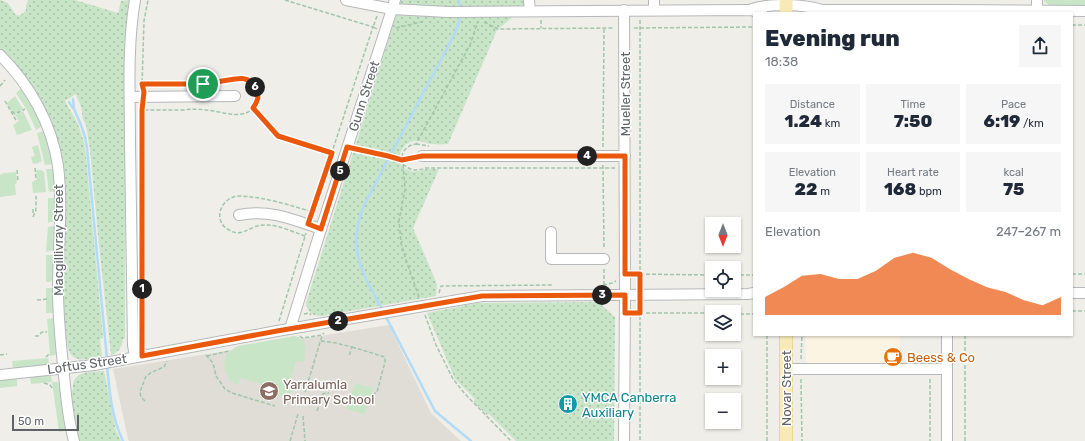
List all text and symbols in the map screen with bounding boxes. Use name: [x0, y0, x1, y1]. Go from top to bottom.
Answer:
text: Evening run: [765, 25, 900, 52]
button: share: [1019, 25, 1061, 67]
street label: Mueller Street: [618, 52, 633, 136]
text: 18:38: [765, 54, 798, 69]
street label: Gunn Street: [346, 59, 382, 133]
pin: [186, 67, 220, 101]
icon: arrive: [192, 73, 214, 95]
pin: 6: [245, 77, 265, 97]
text: 6: [251, 80, 259, 93]
text: Distance: [790, 98, 835, 111]
text: Time: [901, 98, 925, 111]
text: Pace: [1001, 98, 1026, 111]
text: 1.24: [784, 111, 822, 131]
text: 7:50: [894, 111, 932, 131]
text: 6:19: [984, 111, 1020, 131]
text: km: [822, 117, 840, 130]
text: /km: [1020, 117, 1044, 130]
pin: 4: [577, 146, 597, 166]
text: 4: [583, 149, 591, 162]
pin: 5: [330, 161, 350, 181]
text: 5: [336, 164, 344, 177]
text: Elevation: [789, 166, 836, 179]
text: Heart rate: [887, 166, 939, 179]
text: kcal: [1004, 166, 1024, 179]
text: 22: [795, 179, 818, 199]
text: 168: [884, 179, 916, 199]
text: 75: [1003, 179, 1024, 199]
street label: Macgillivray Street: [51, 184, 67, 296]
text: m: [818, 185, 830, 198]
text: bpm: [916, 185, 942, 198]
north arrow: [705, 217, 741, 253]
map controls: [705, 217, 741, 429]
text: Elevation: [765, 224, 821, 239]
text: 247–267 m: [996, 224, 1061, 239]
button: locate: [705, 261, 741, 297]
pin: 1: [132, 279, 152, 299]
text: 1: [139, 282, 145, 295]
pin: 3: [592, 285, 612, 305]
text: 3: [598, 288, 606, 301]
button: layers: [705, 305, 741, 341]
pin: 2: [328, 311, 348, 331]
text: 2: [334, 314, 342, 327]
cafe icon: Beess & Co: [882, 346, 904, 368]
button: +: [705, 349, 741, 385]
street label: Novar Street: [779, 350, 794, 426]
place label: Beess & Co: [907, 350, 975, 365]
street label: Loftus Street: [46, 351, 128, 377]
place label: Yarralumla Primary School: [283, 377, 374, 407]
school or university icon: Yarralumla Primary School: [258, 380, 280, 402]
place label: YMCA Canberra Auxiliary: [582, 390, 677, 420]
building icon: YMCA Canberra Auxiliary: [557, 393, 579, 415]
button: −: [705, 393, 741, 429]
scale bar: [12, 413, 79, 432]
text: 50 m: [18, 415, 44, 428]

